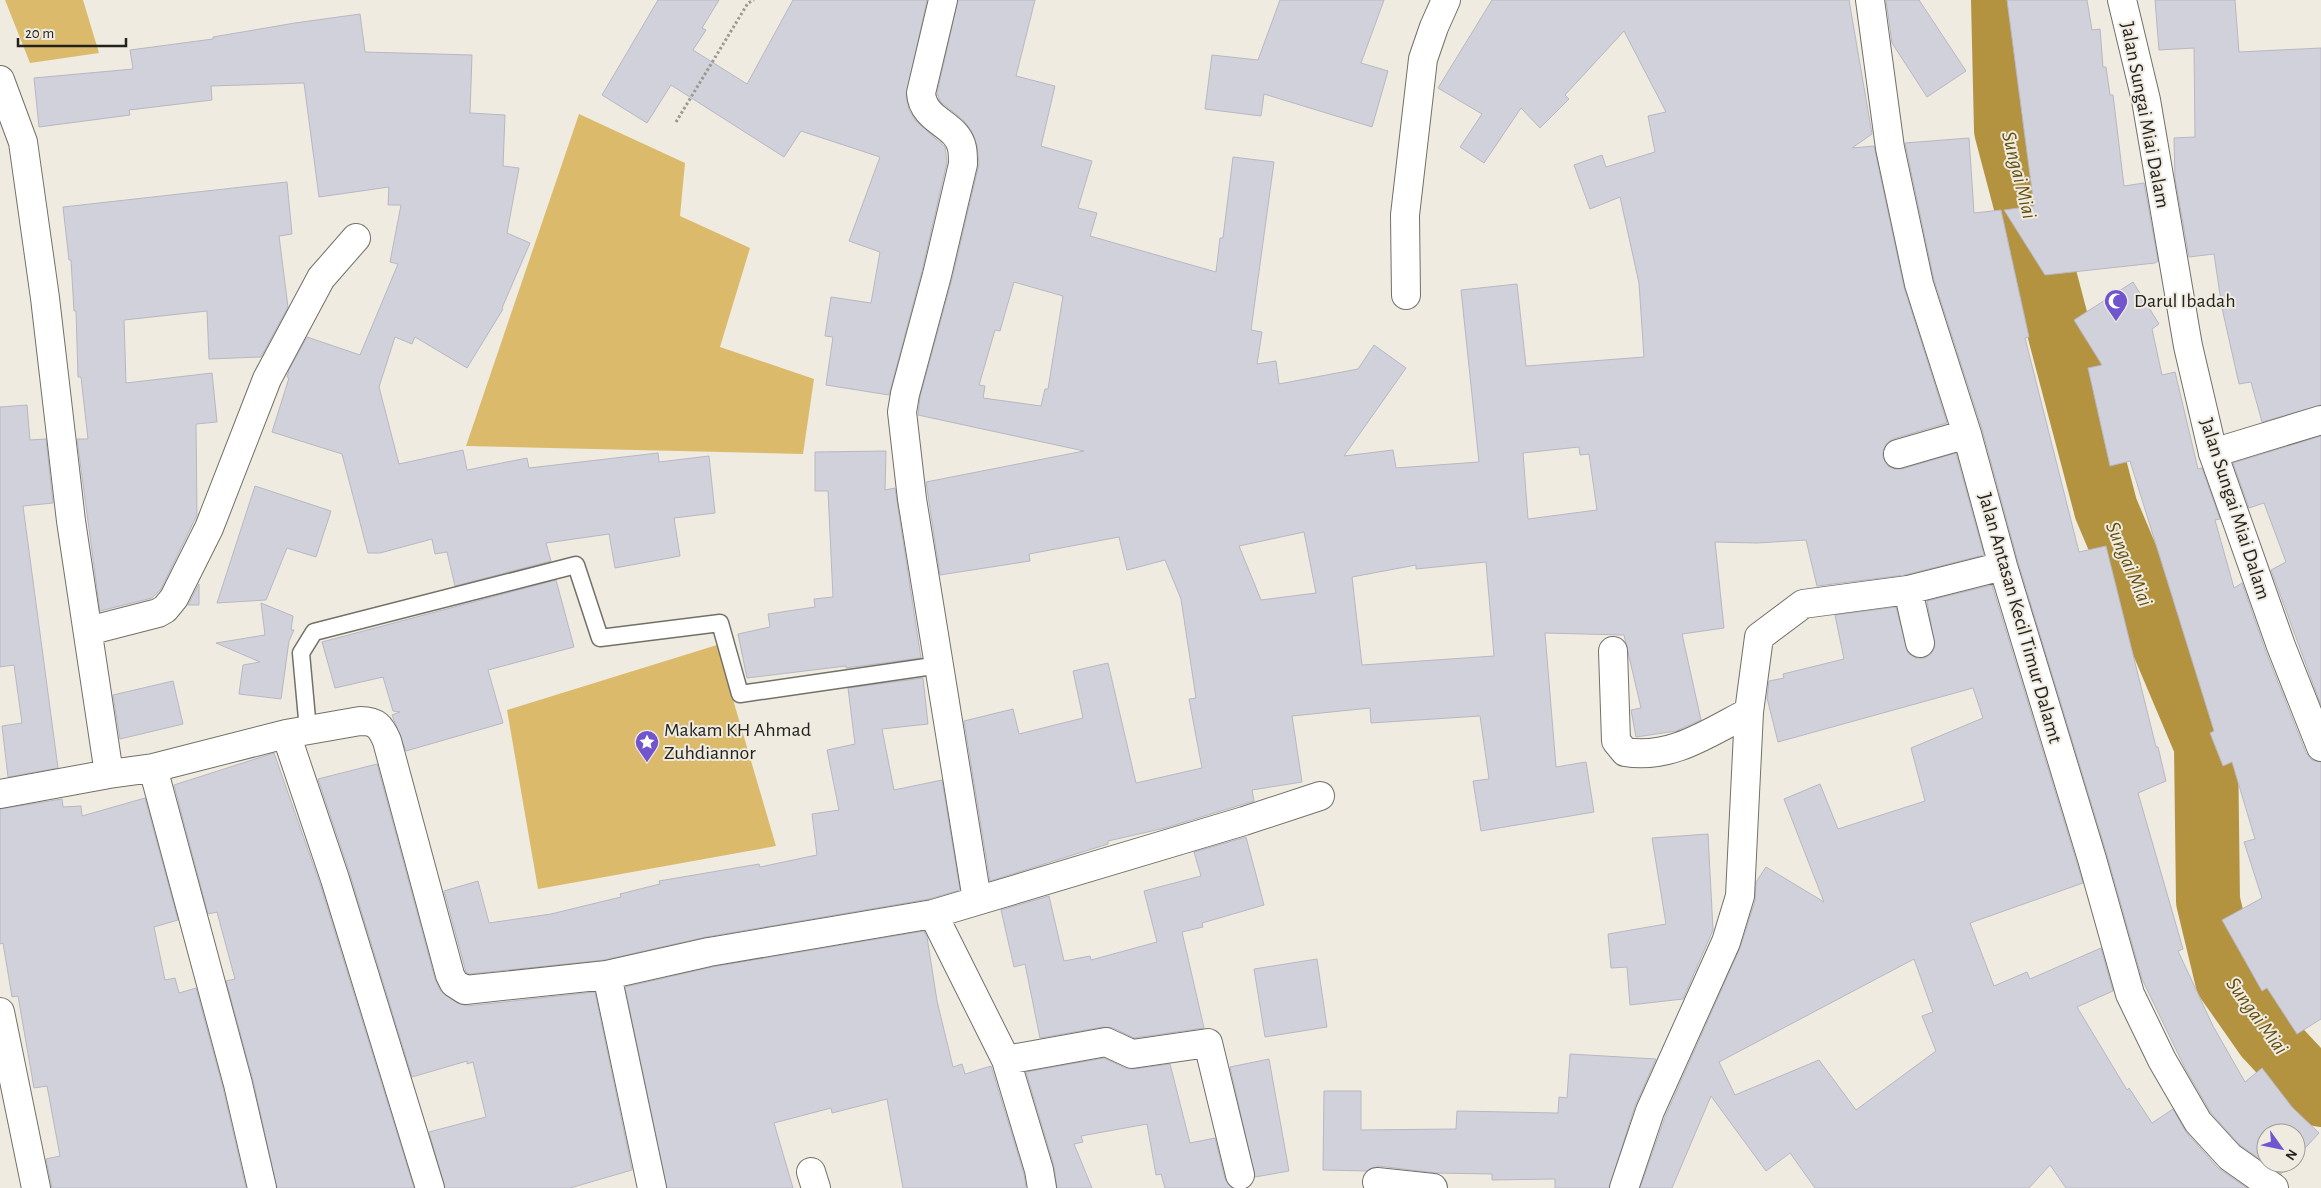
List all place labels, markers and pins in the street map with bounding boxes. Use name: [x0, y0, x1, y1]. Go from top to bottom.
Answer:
mosque icon: Darul Ibadah: [2103, 288, 2129, 322]
place label: Darul Ibadah: [2134, 291, 2236, 311]
place label: Makam KH Ahmad Zuhdiannor: [664, 720, 811, 763]
place icon: Makam KH Ahmad Zuhdiannor: [634, 729, 660, 763]

